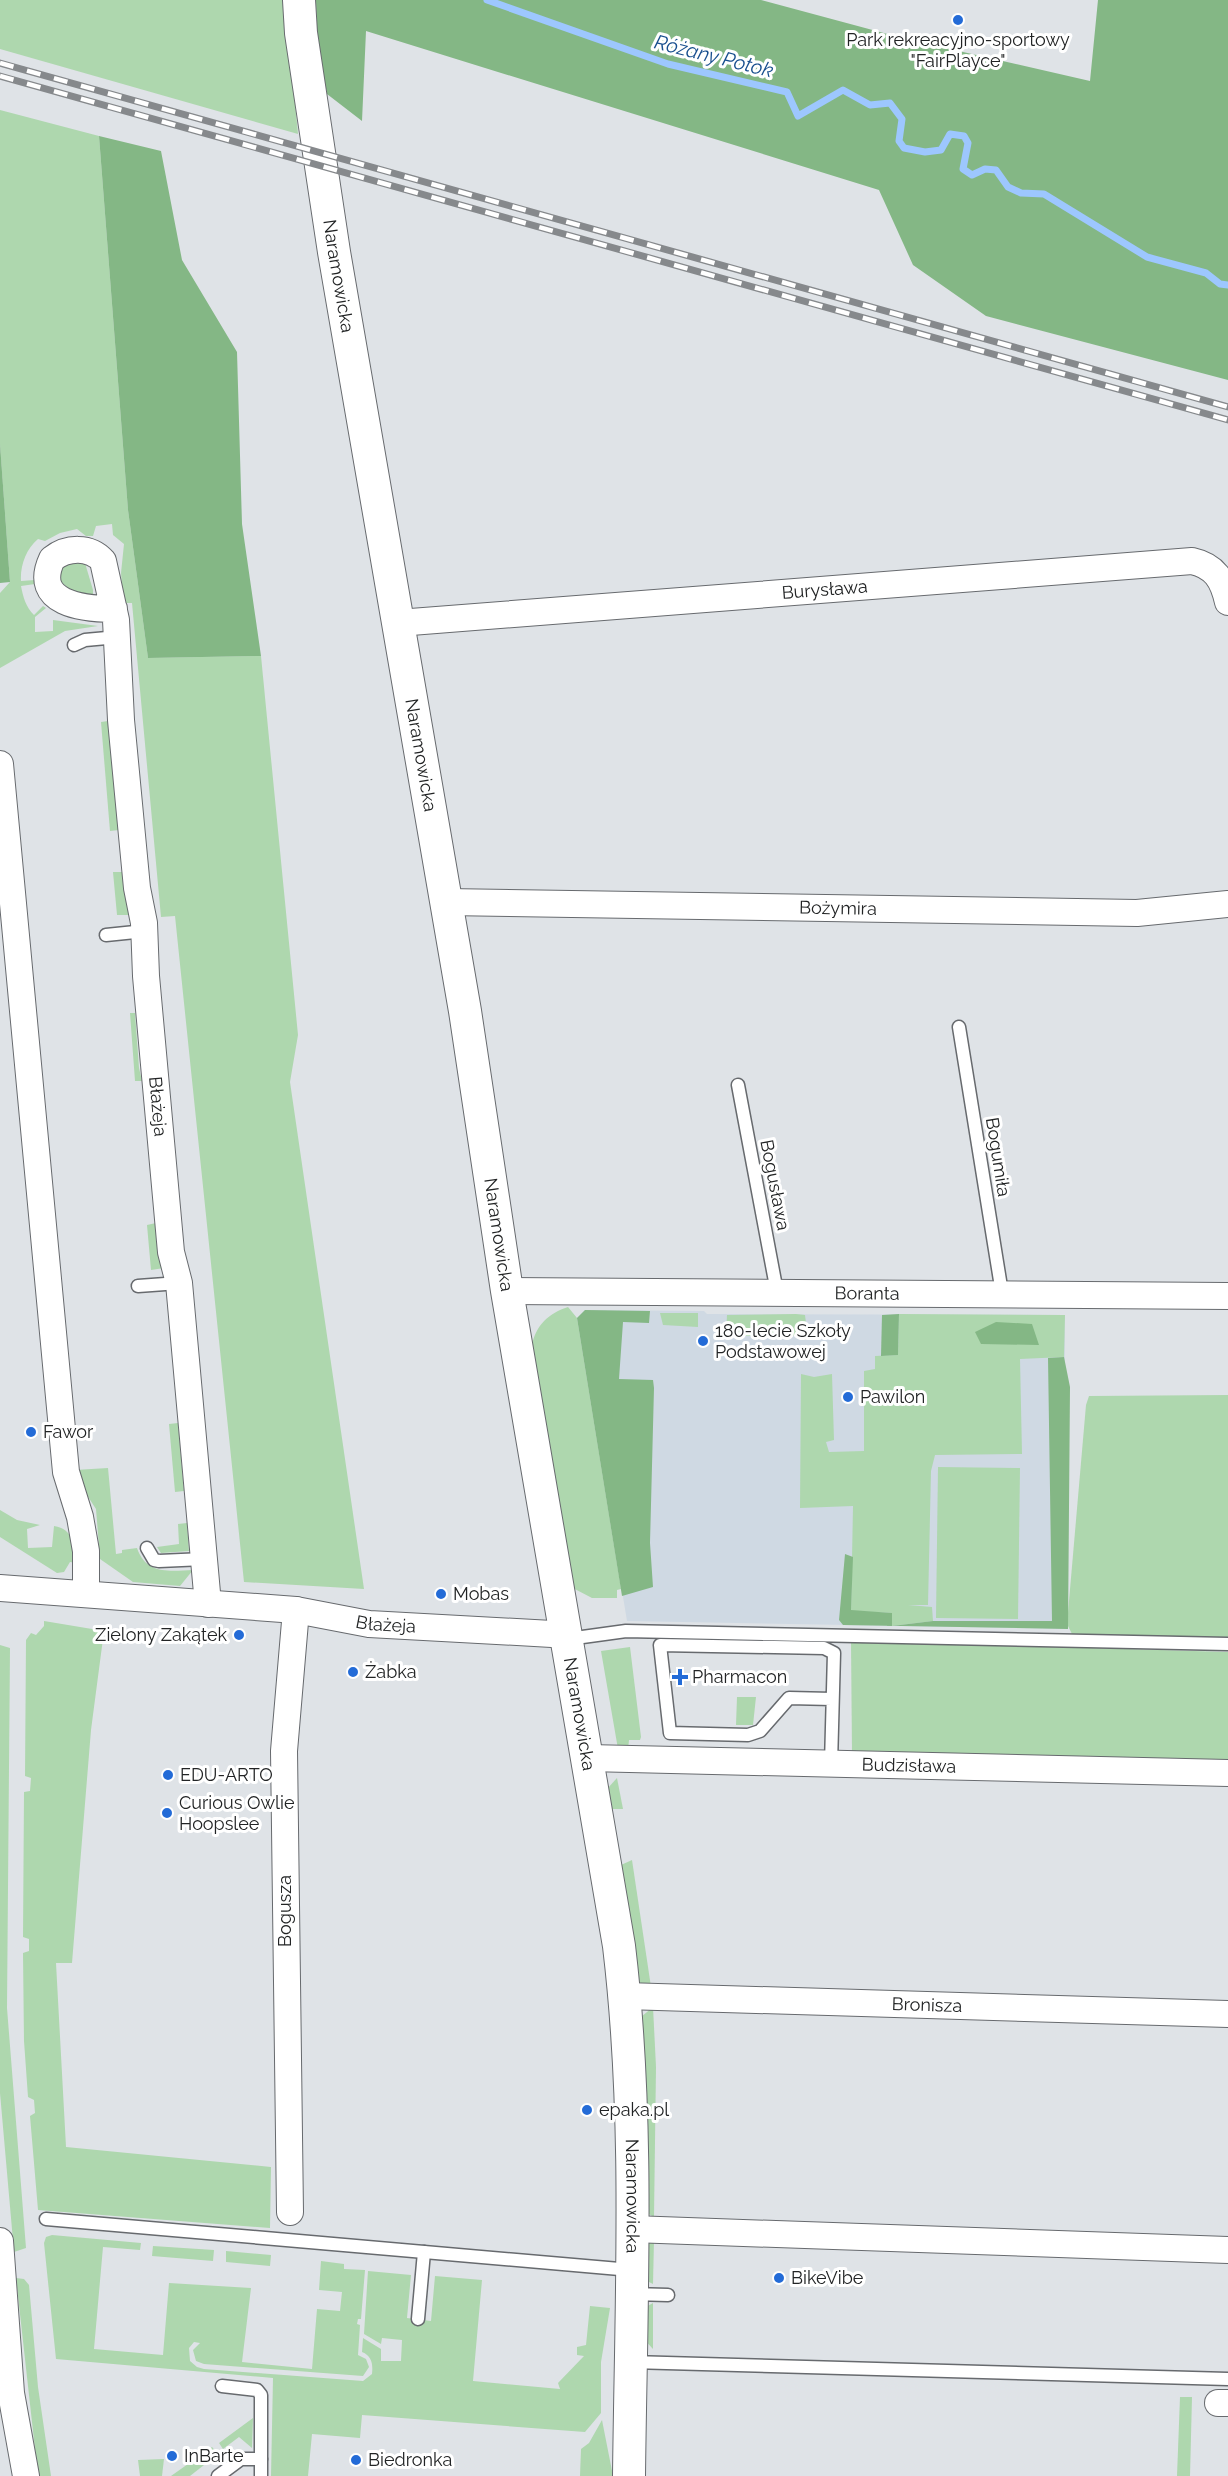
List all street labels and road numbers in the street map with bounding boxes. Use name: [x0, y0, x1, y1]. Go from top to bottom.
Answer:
street label: Naramowicka: [319, 218, 359, 334]
street label: Burysława: [781, 575, 868, 603]
street label: Naramowicka: [401, 697, 441, 813]
street label: Bożymira: [799, 897, 877, 919]
street label: Błażeja: [145, 1075, 171, 1137]
street label: Bogumiła: [982, 1116, 1015, 1198]
street label: Bogusława: [756, 1138, 795, 1232]
street label: Naramowicka: [480, 1177, 518, 1293]
street label: Boranta: [834, 1282, 900, 1304]
street label: Błażeja: [354, 1611, 416, 1637]
street label: Naramowicka: [560, 1656, 600, 1772]
street label: Budzisława: [861, 1753, 956, 1777]
street label: Bogusza: [274, 1875, 295, 1947]
street label: Bronisza: [891, 1993, 962, 2016]
street label: Naramowicka: [622, 2139, 644, 2253]

